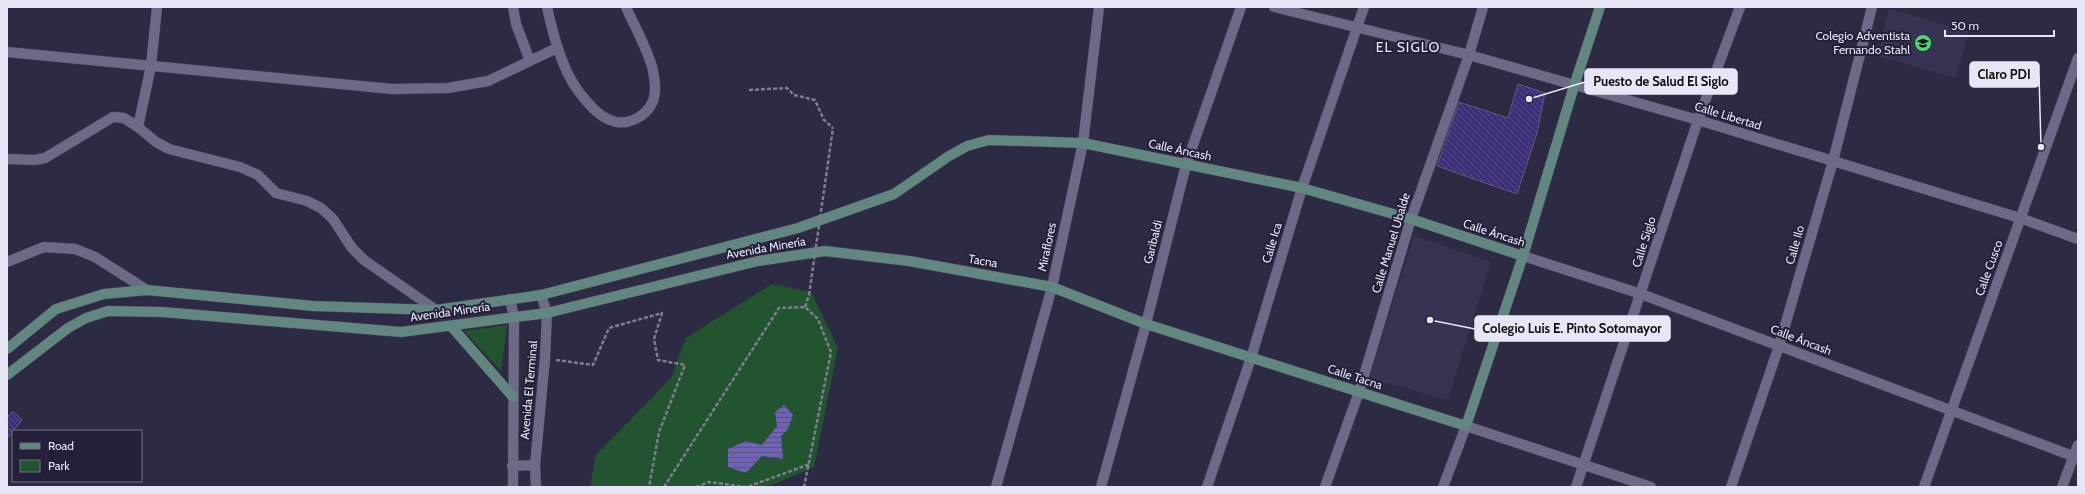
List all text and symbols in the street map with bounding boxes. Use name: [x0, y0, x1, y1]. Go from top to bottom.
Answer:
scale bar: [1945, 12, 2054, 38]
text: 50 m: [1951, 18, 1979, 33]
place label: Colegio Adventista Fernando Stahl: [1815, 28, 1910, 57]
school or university icon: Colegio Adventista Fernando Stahl: [1913, 33, 1933, 53]
district label: EL SIGLO: [1376, 38, 1440, 56]
callout: Claro PDI: [1970, 62, 2039, 87]
text: Claro PDI: [1977, 66, 2031, 82]
callout: Puesto de Salud El Siglo: [1585, 69, 1737, 94]
text: Puesto de Salud El Siglo: [1593, 73, 1729, 89]
street label: Calle Libertad: [1693, 98, 1763, 133]
street label: Calle Áncash: [1147, 135, 1213, 164]
street label: Calle Manuel Ubalde: [1368, 191, 1413, 295]
street label: Calle Siglo: [1628, 214, 1659, 269]
street label: Calle Áncash: [1461, 215, 1527, 250]
street label: Garibaldi: [1140, 218, 1165, 265]
street label: Calle Ica: [1258, 220, 1285, 265]
street label: Miraflores: [1034, 221, 1059, 273]
street label: Calle Ilo: [1782, 223, 1807, 266]
street label: Avenida Minería: [725, 233, 807, 262]
street label: Calle Cusco: [1972, 238, 2006, 298]
street label: Tacna: [967, 251, 999, 270]
street label: Avenida Minería: [409, 298, 491, 325]
callout: Colegio Luis E. Pinto Sotomayor: [1475, 316, 1670, 341]
text: Colegio Luis E. Pinto Sotomayor: [1482, 320, 1662, 336]
street label: Calle Áncash: [1768, 321, 1834, 358]
street label: Avenida El Terminal: [517, 340, 540, 440]
street label: Calle Tacna: [1326, 361, 1385, 393]
legend: [12, 430, 142, 482]
text: Road: [48, 438, 74, 453]
text: Park: [48, 458, 70, 473]

